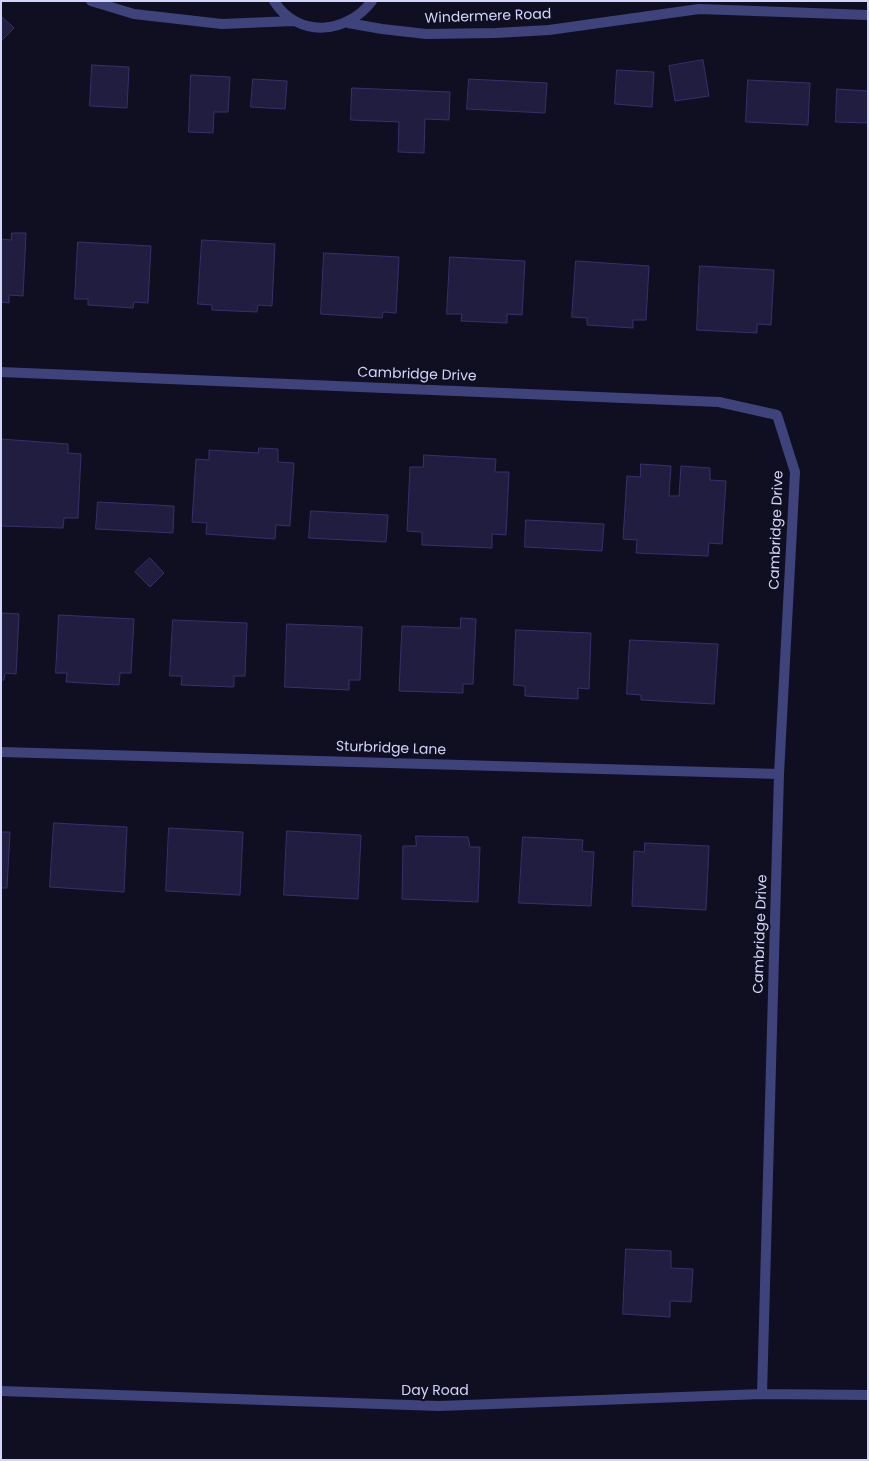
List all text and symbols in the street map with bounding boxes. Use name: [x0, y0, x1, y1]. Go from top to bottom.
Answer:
street label: Windermere Road: [424, 6, 552, 28]
street label: Cambridge Drive: [357, 365, 477, 385]
street label: Cambridge Drive: [767, 470, 787, 590]
street label: Sturbridge Lane: [336, 739, 446, 759]
street label: Cambridge Drive: [751, 874, 771, 994]
street label: Day Road: [401, 1383, 469, 1399]

